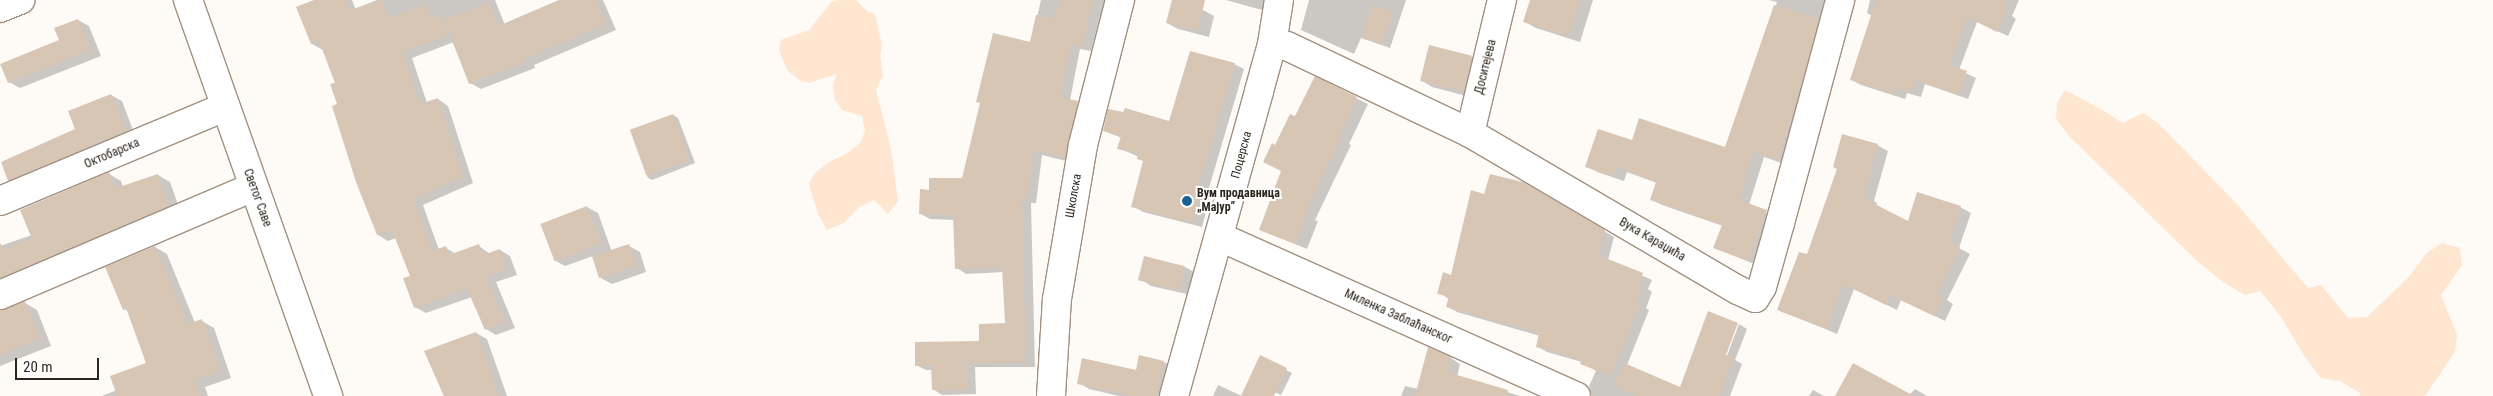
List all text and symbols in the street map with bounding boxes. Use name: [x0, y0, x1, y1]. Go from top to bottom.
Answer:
street label: Доситејева: [1472, 38, 1500, 96]
street label: Поцерска: [1229, 130, 1255, 180]
street label: Октобарска: [82, 136, 142, 172]
street label: Светог Саве: [240, 167, 274, 229]
street label: Школска: [1063, 173, 1085, 219]
place label: Вум продавница „Мајур”: [1197, 187, 1280, 215]
marker: Вум продавница „Мајур”: [1181, 195, 1193, 207]
street label: Вука Караџића: [1616, 215, 1688, 265]
street label: Миленка Заблаћанског: [1342, 287, 1454, 347]
scale bar: [18, 348, 101, 380]
text: 20 m: [23, 358, 53, 376]

